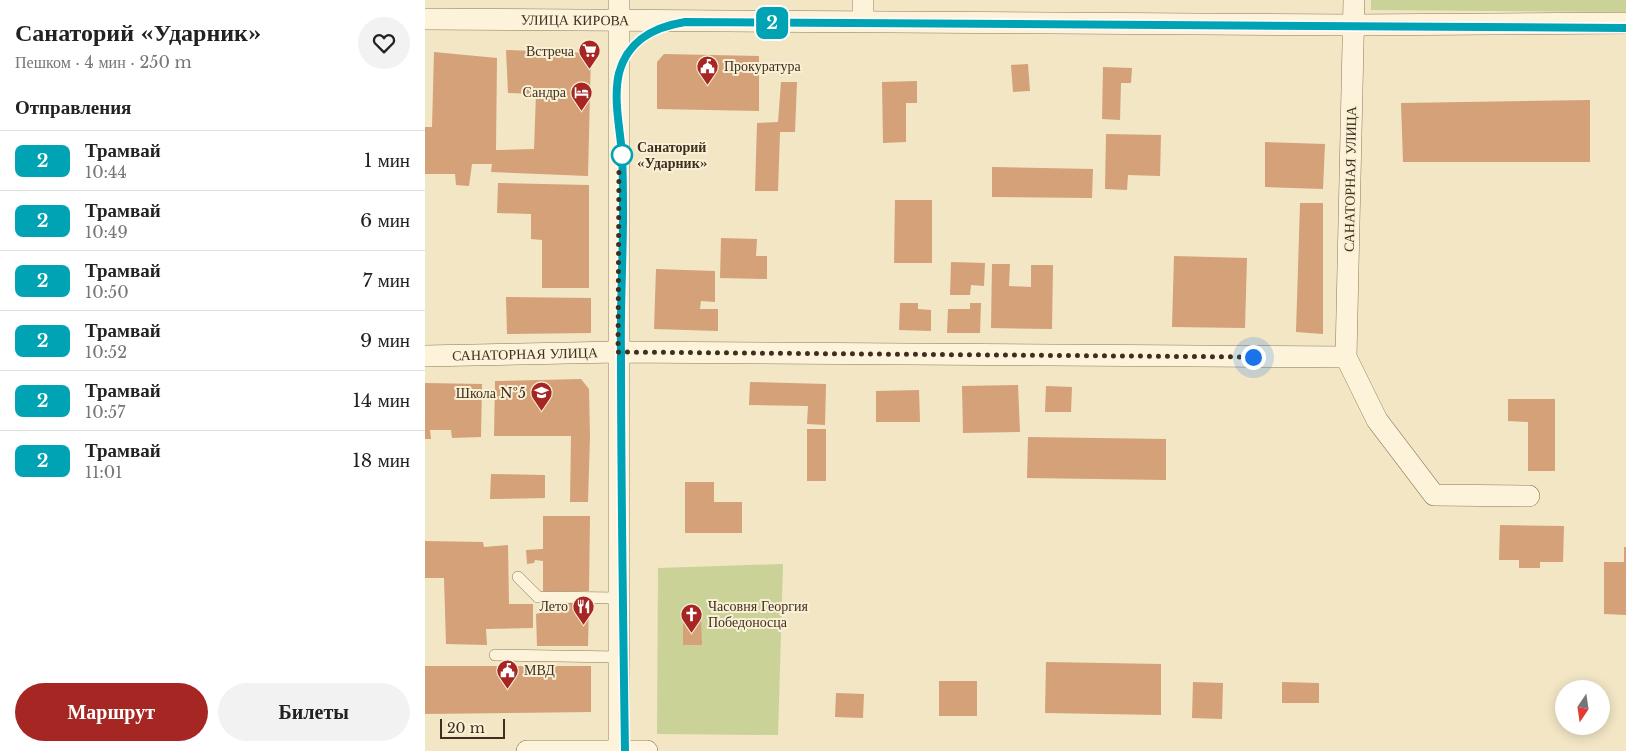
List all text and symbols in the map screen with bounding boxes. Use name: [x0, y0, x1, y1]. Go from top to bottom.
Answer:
line badge: 2: [756, 7, 788, 39]
street label: УЛИЦА КИРОВА: [521, 11, 630, 29]
text: 2: [766, 12, 778, 34]
button: heart: [358, 17, 410, 69]
text: Санаторий «Ударник»: [15, 18, 261, 47]
supermarket icon: Встреча: [578, 39, 602, 70]
place label: Встреча: [526, 42, 575, 60]
text: Пешком · 4 мин · 250 m: [15, 52, 192, 72]
public building icon: Прокуратура: [696, 54, 720, 85]
place label: Прокуратура: [724, 57, 801, 75]
hotel icon: Сандра: [570, 80, 594, 111]
place label: Сандра: [523, 83, 567, 101]
text: Отправления: [15, 96, 131, 119]
street label: САНАТОРНАЯ УЛИЦА: [1340, 105, 1360, 252]
place label: Санаторий «Ударник»: [637, 138, 708, 172]
text: Трамвай: [85, 139, 161, 162]
marker: Санаторий «Ударник»: [611, 144, 633, 166]
text: 1 мин: [364, 149, 410, 172]
text: 2: [37, 150, 48, 172]
text: 10:44: [85, 162, 127, 182]
text: Трамвай: [85, 199, 161, 222]
text: 6 мин: [360, 209, 410, 232]
text: 2: [37, 210, 48, 232]
text: 10:49: [85, 222, 128, 242]
text: Трамвай: [85, 259, 161, 282]
text: 7 мин: [363, 269, 410, 292]
text: 2: [37, 270, 48, 292]
text: 10:50: [85, 282, 129, 302]
text: Трамвай: [85, 319, 161, 342]
text: 9 мин: [360, 329, 410, 352]
text: 2: [37, 330, 48, 352]
text: 10:52: [85, 342, 127, 362]
street label: САНАТОРНАЯ УЛИЦА: [452, 343, 599, 364]
your location: [1241, 345, 1266, 370]
text: Трамвай: [85, 379, 161, 402]
school or university icon: Школа №5: [530, 381, 554, 412]
place label: Школа №5: [456, 384, 526, 402]
text: 14 мин: [353, 389, 410, 412]
text: 2: [37, 390, 48, 412]
text: 10:57: [85, 402, 125, 422]
text: Трамвай: [85, 439, 161, 462]
text: 18 мин: [352, 449, 410, 472]
text: 2: [37, 450, 48, 472]
text: 11:01: [85, 462, 122, 482]
restaurant icon: Лето: [572, 594, 596, 625]
place label: Лето: [539, 597, 568, 615]
place label: Часовня Георгия Победоносца: [708, 597, 809, 631]
church icon: Часовня Георгия Победоносца: [680, 602, 704, 633]
public building icon: МВД: [496, 658, 520, 689]
place label: МВД: [524, 661, 555, 679]
north arrow: [1555, 680, 1610, 735]
map controls: [1555, 680, 1610, 735]
button: Маршрут: [15, 683, 208, 741]
button: Билеты: [218, 683, 410, 741]
scale bar: [440, 716, 505, 739]
text: 20 m: [447, 719, 485, 737]

